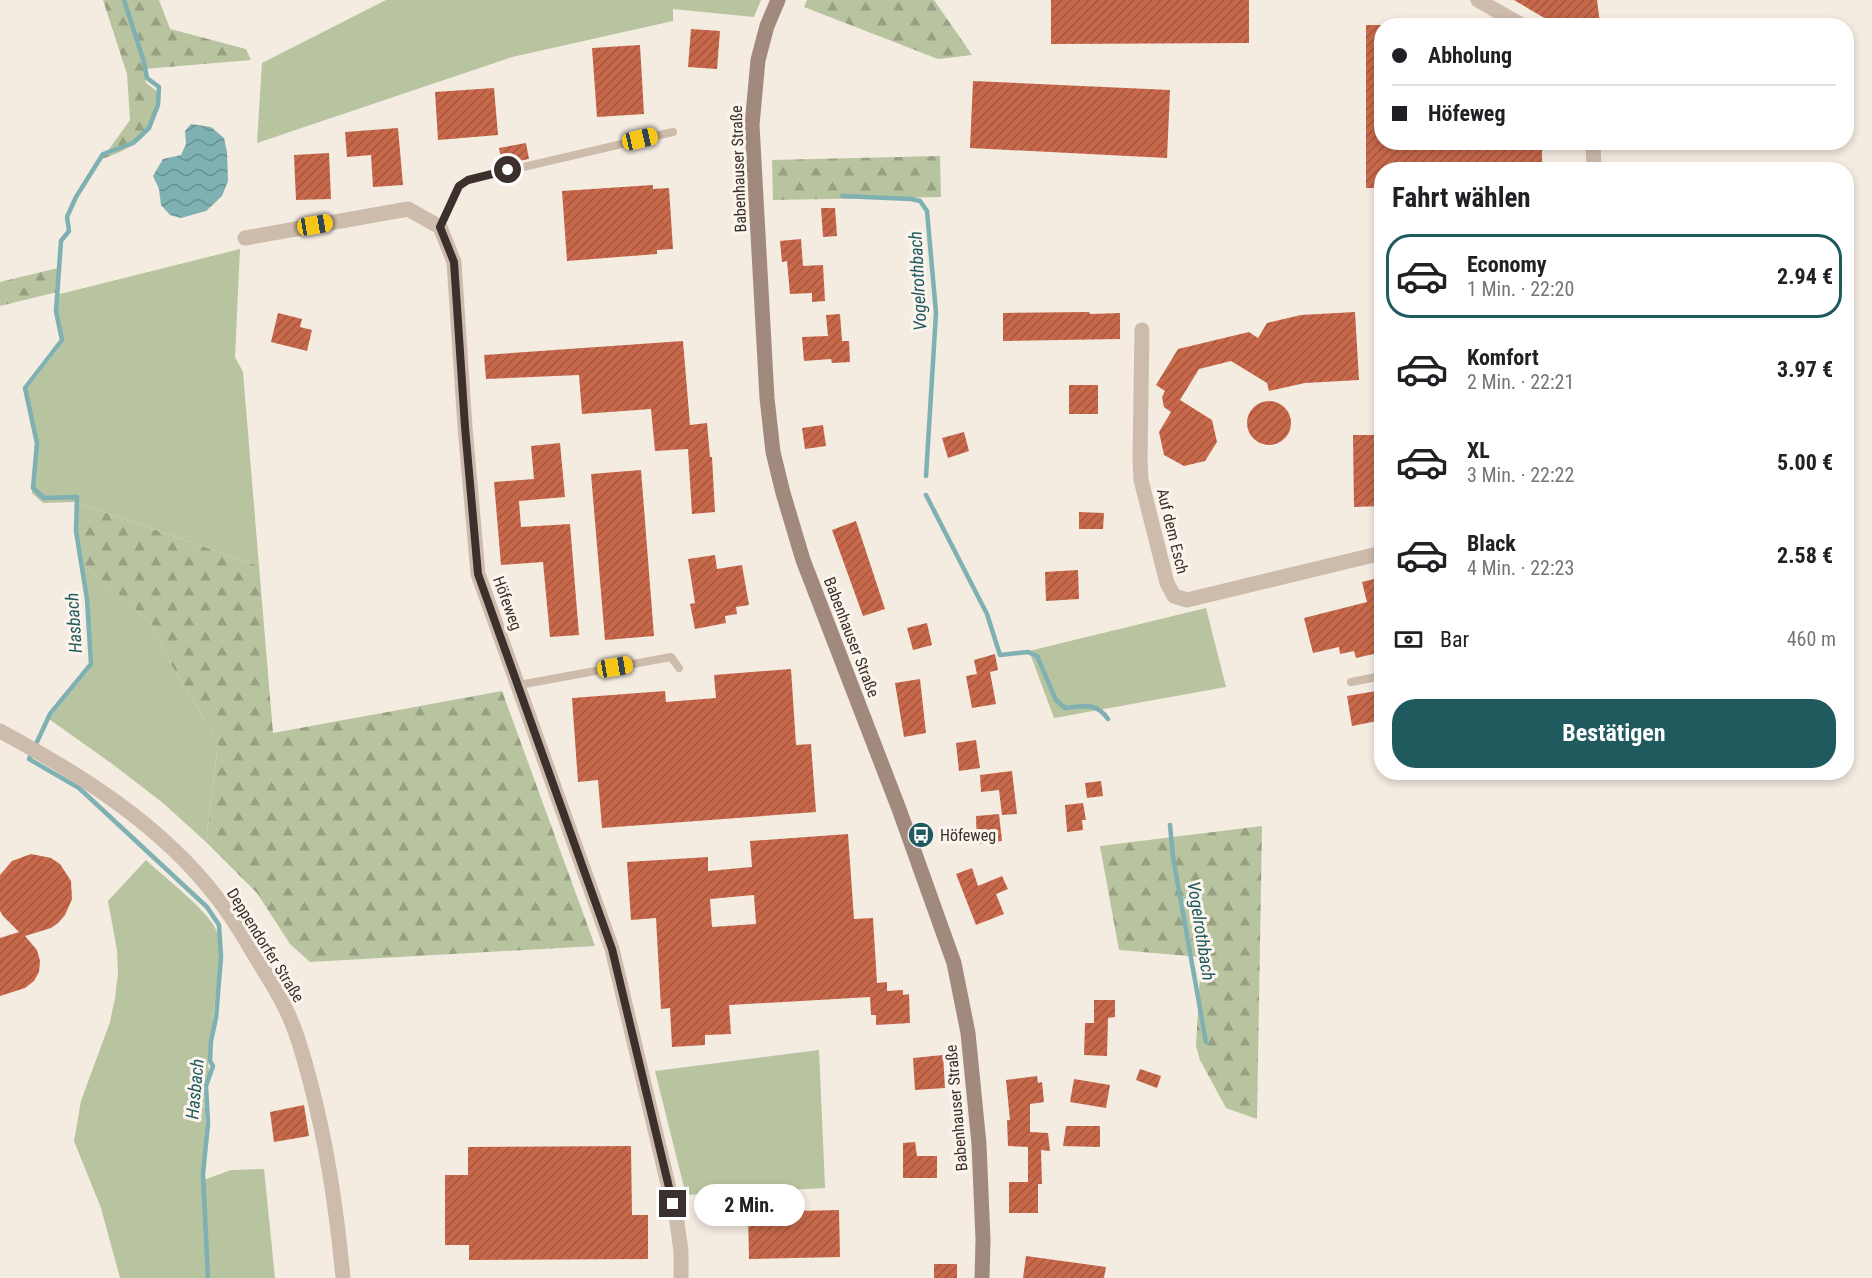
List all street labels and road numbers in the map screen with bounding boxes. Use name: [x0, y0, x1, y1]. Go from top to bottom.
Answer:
street label: Babenhauser Straße: [727, 105, 750, 233]
street label: Auf dem Esch: [1153, 487, 1192, 576]
street label: Höfeweg: [489, 574, 526, 633]
street label: Babenhauser Straße: [820, 574, 883, 700]
street label: Deppendorfer Straße: [223, 885, 308, 1006]
street label: Babenhauser Straße: [941, 1044, 972, 1172]

